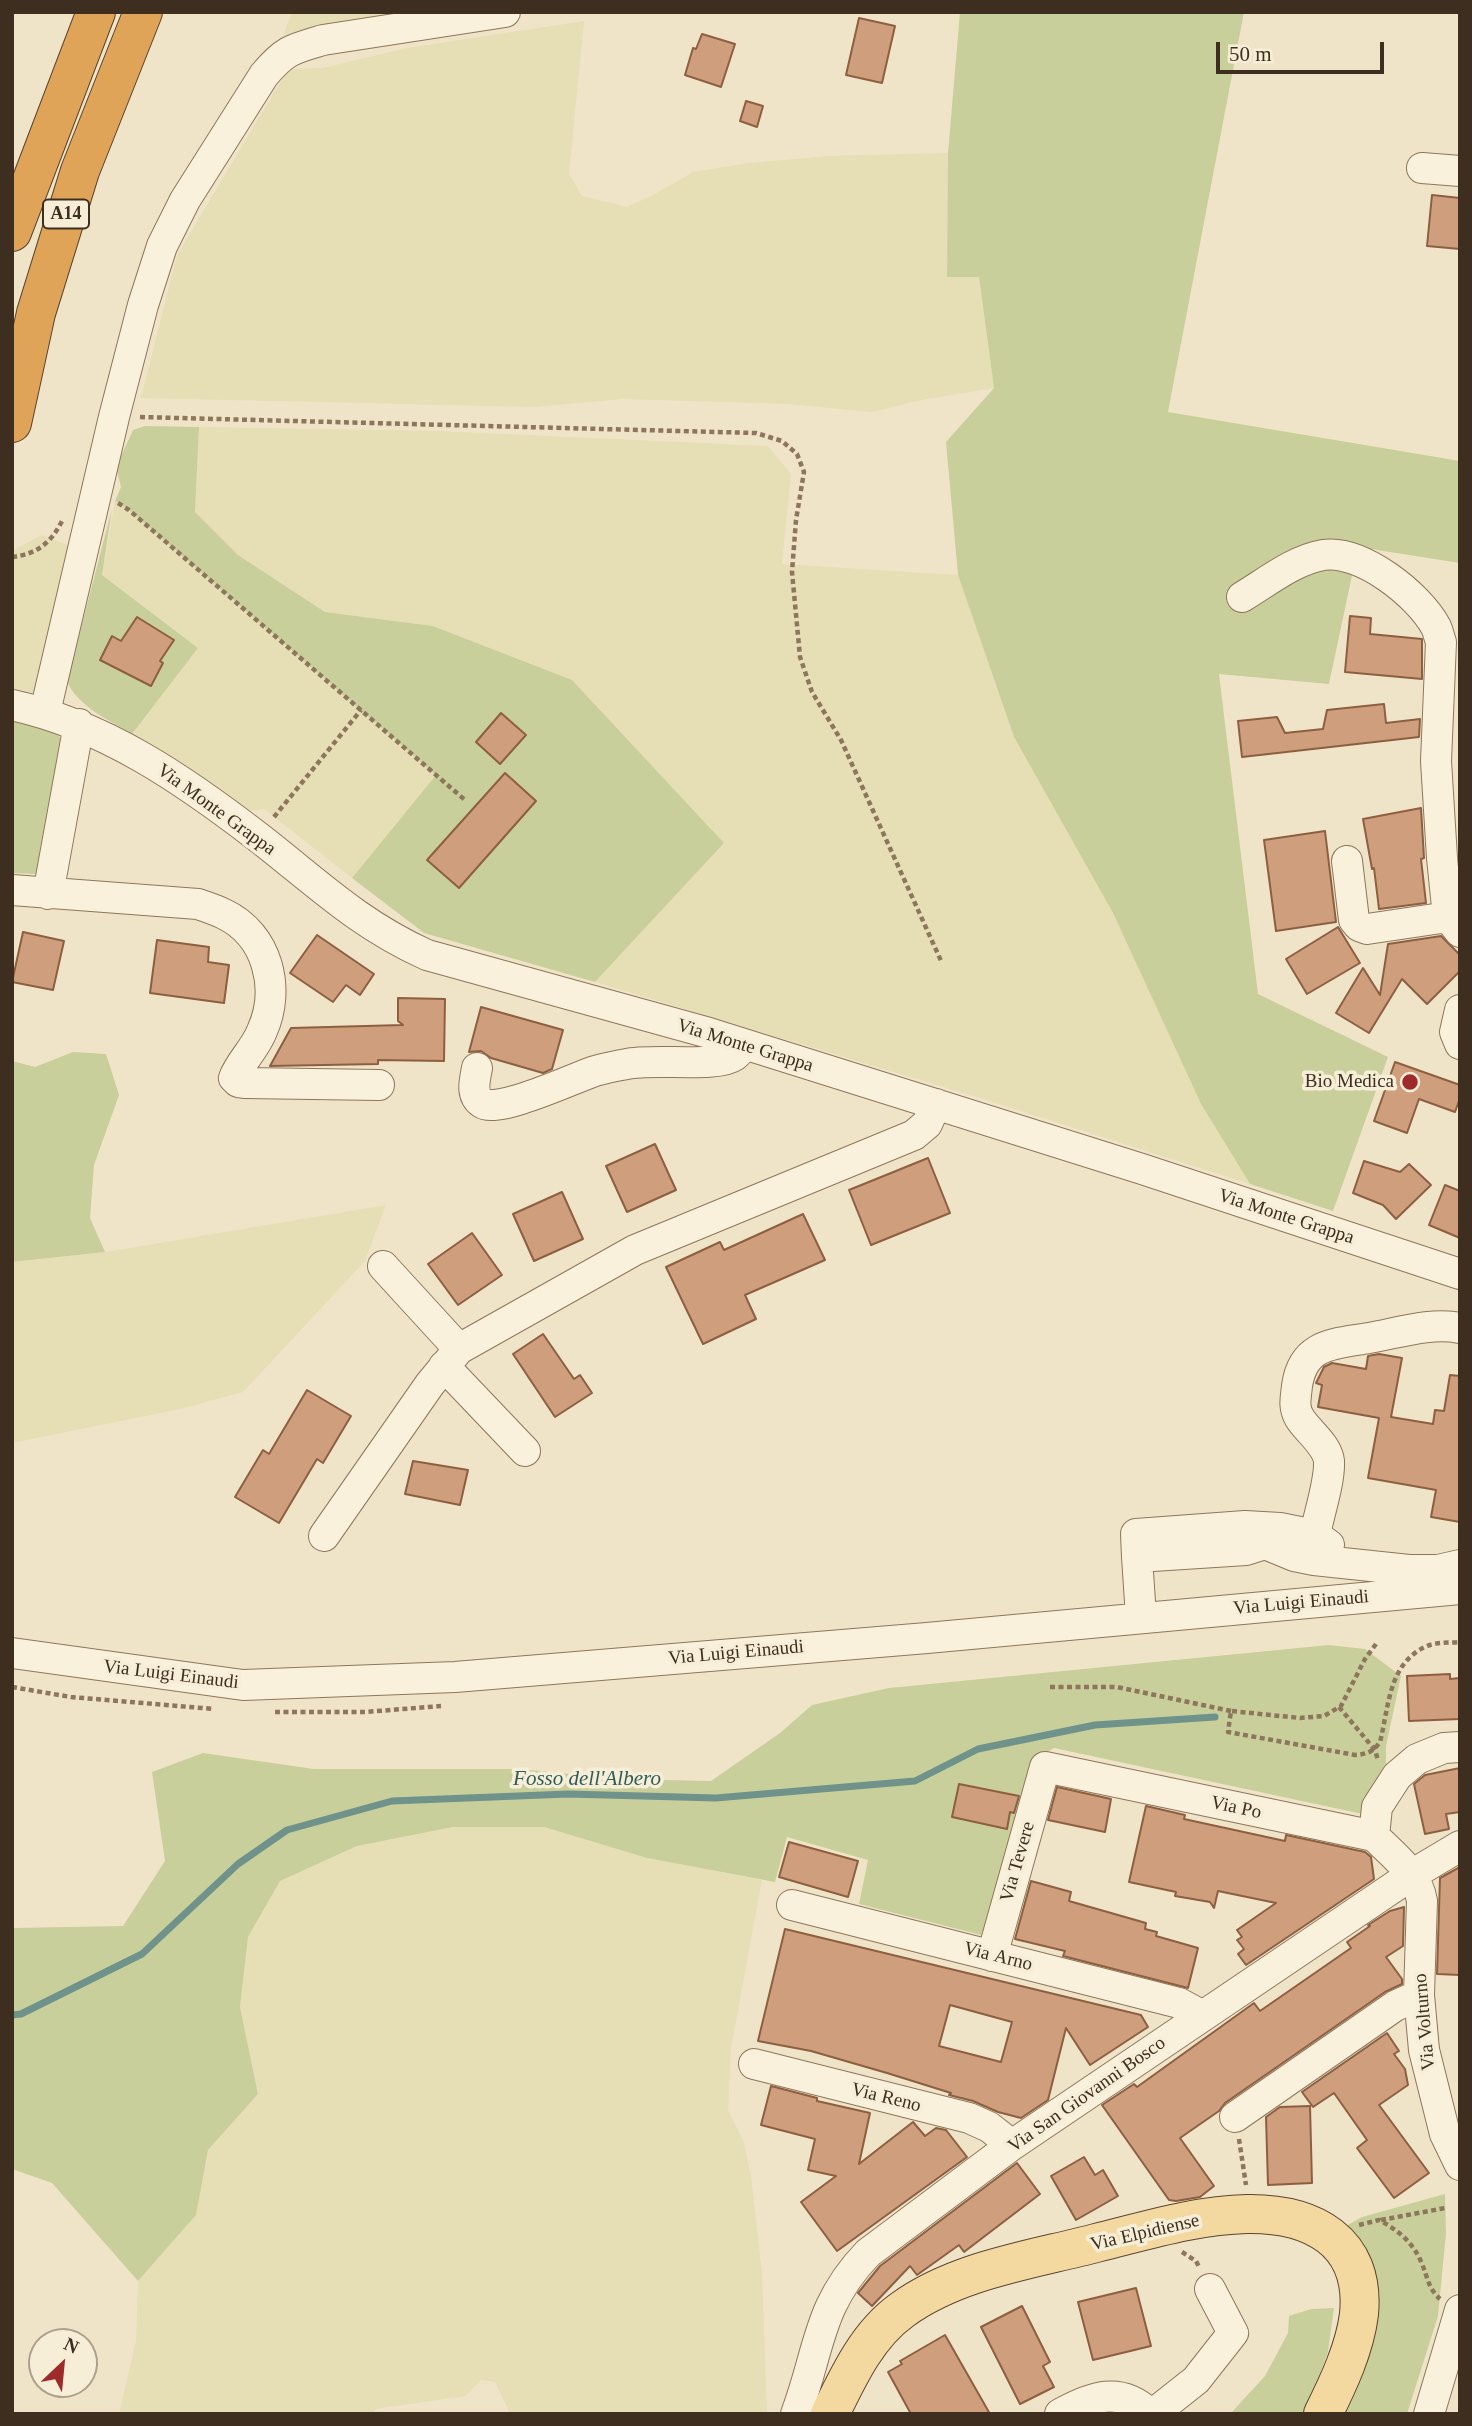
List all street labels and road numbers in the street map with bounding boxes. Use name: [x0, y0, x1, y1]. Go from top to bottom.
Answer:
road number: A14: [43, 200, 89, 229]
street label: Via Monte Grappa: [152, 759, 280, 861]
street label: Via Monte Grappa: [674, 1014, 816, 1078]
street label: Via Monte Grappa: [1215, 1184, 1357, 1250]
street label: Via Luigi Einaudi: [1232, 1586, 1370, 1620]
street label: Via Luigi Einaudi: [667, 1636, 805, 1670]
street label: Via Luigi Einaudi: [102, 1655, 240, 1695]
street label: Via Po: [1209, 1792, 1263, 1824]
street label: Via Tevere: [996, 1819, 1040, 1905]
street label: Via Arno: [961, 1937, 1035, 1977]
street label: Via Volturno: [1409, 1973, 1441, 2071]
street label: Via San Giovanni Bosco: [1004, 2032, 1170, 2158]
street label: Via Reno: [849, 2078, 923, 2118]
street label: Via Elpidiense: [1088, 2209, 1202, 2257]

